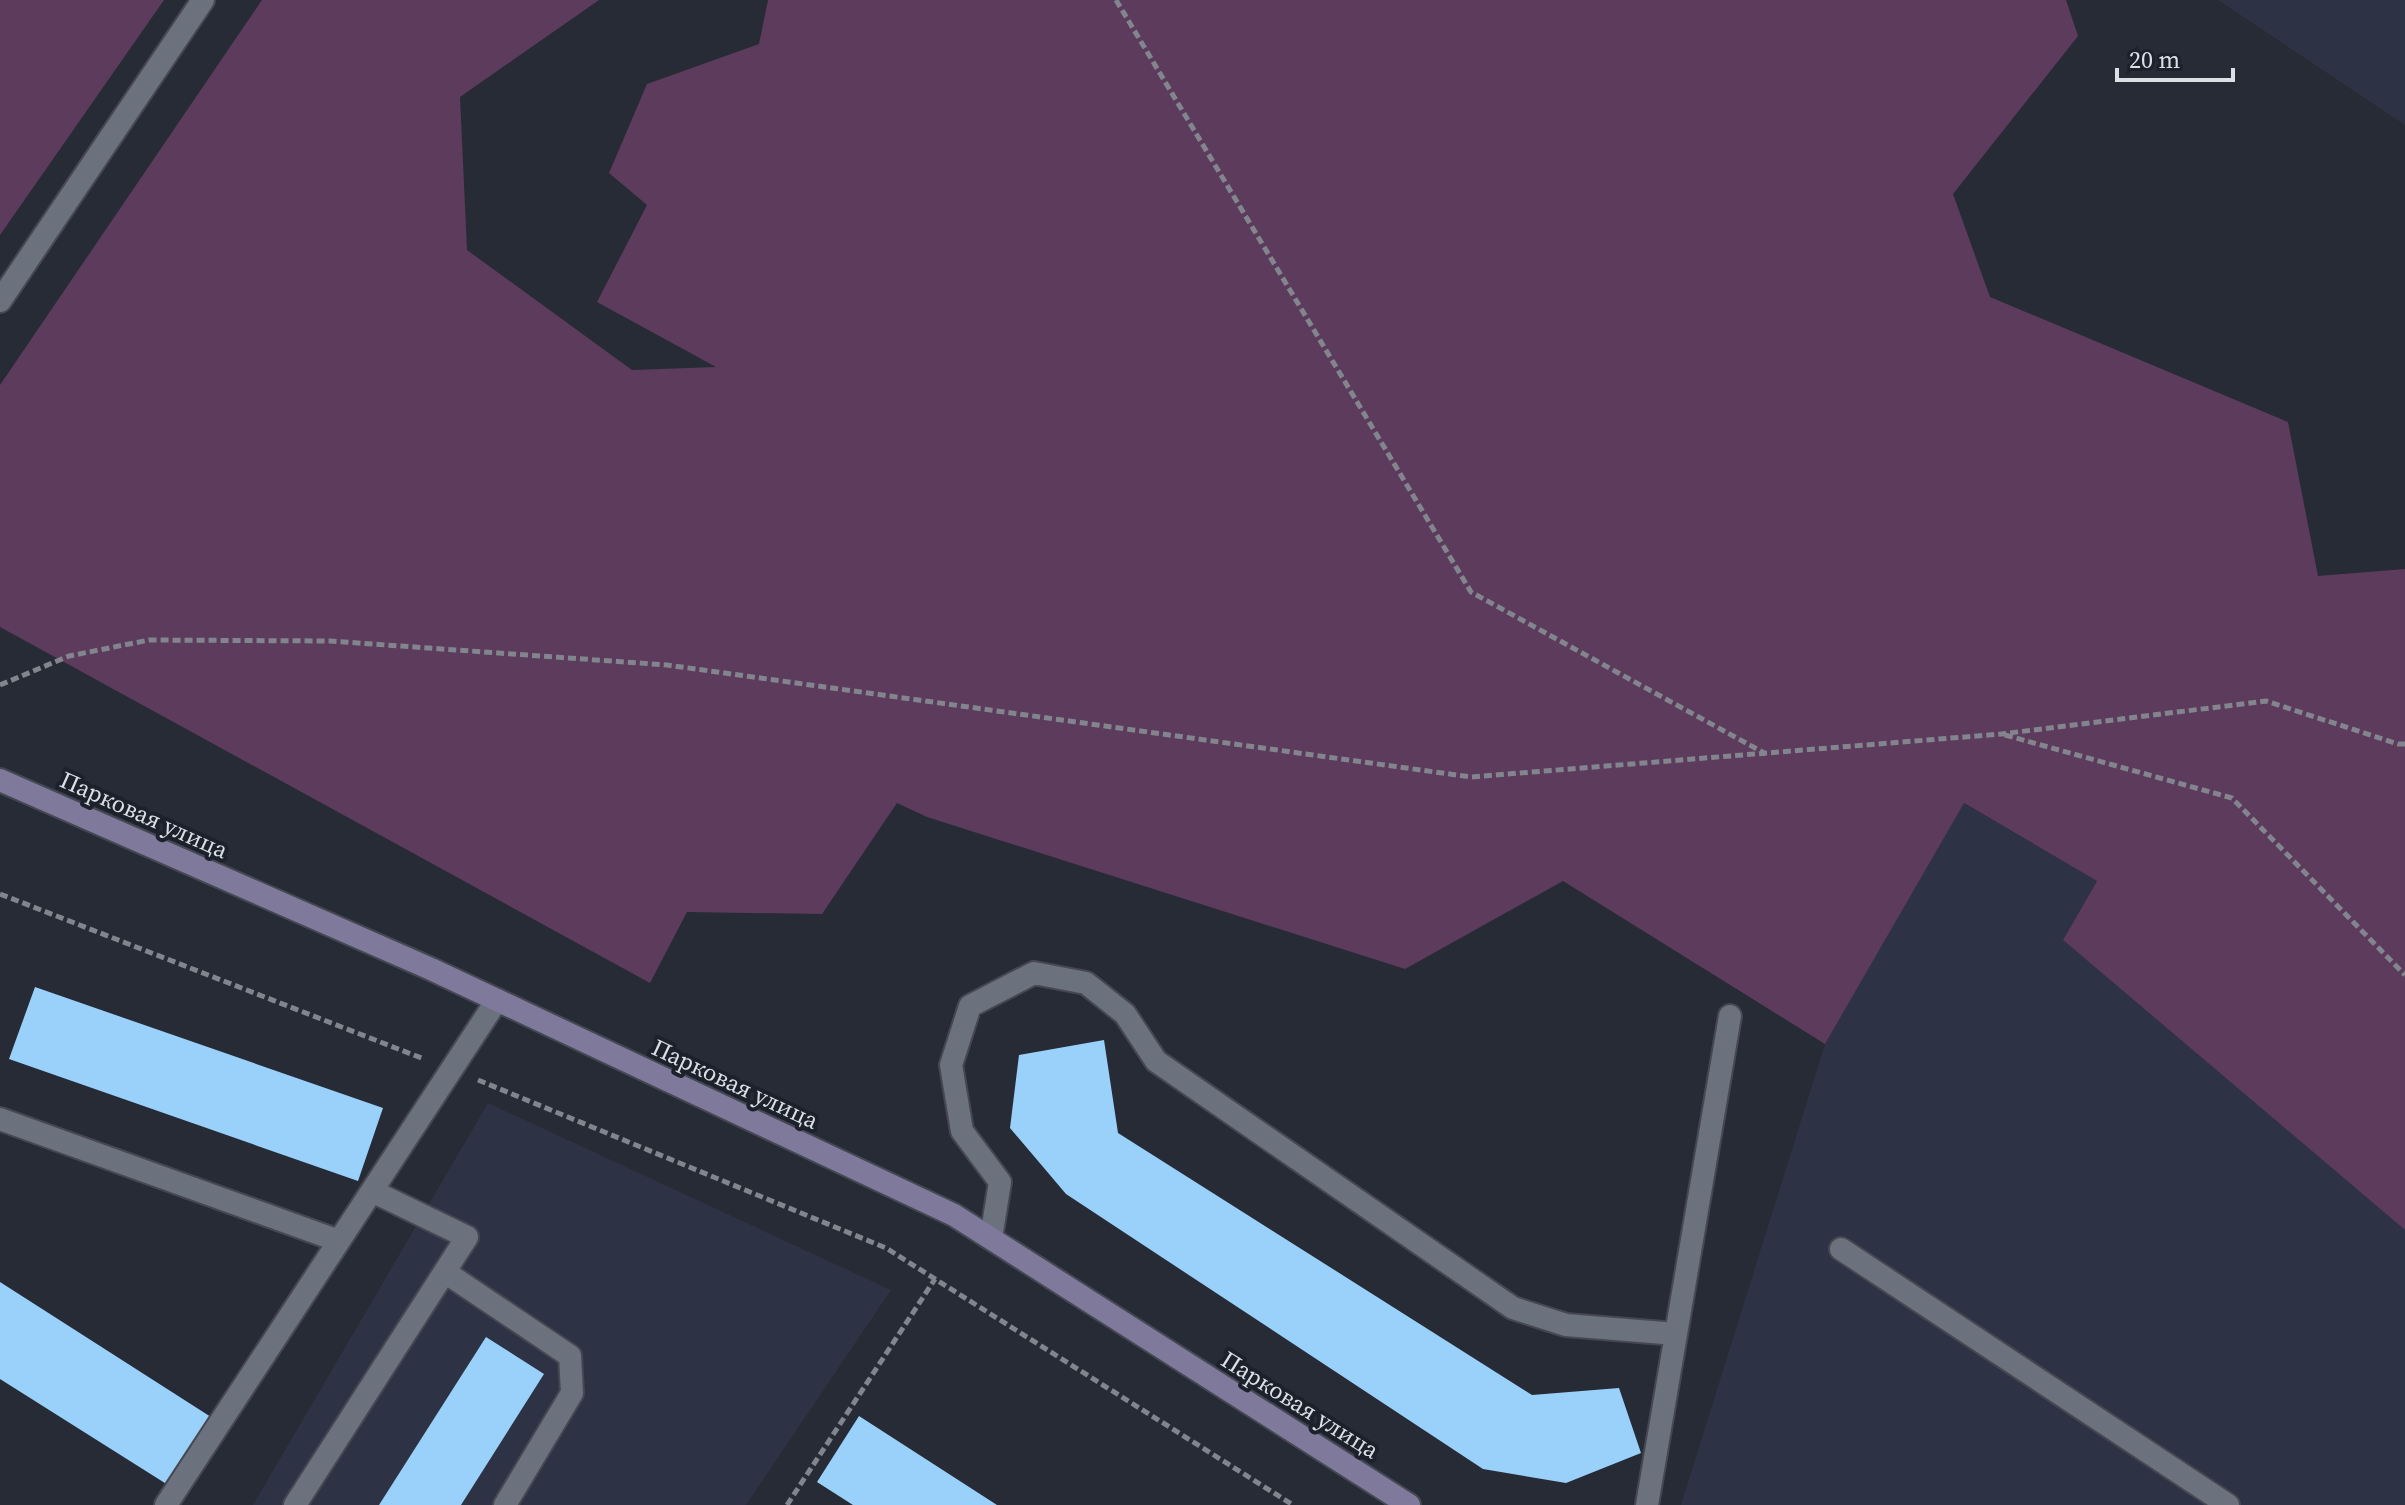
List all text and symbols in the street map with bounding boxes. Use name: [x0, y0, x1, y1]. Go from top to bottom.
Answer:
scale bar: [2117, 32, 2233, 82]
text: 20 m: [2129, 43, 2180, 76]
street label: Парковая улица: [55, 763, 234, 867]
street label: Парковая улица: [647, 1030, 825, 1137]
street label: Парковая улица: [1215, 1343, 1386, 1467]

